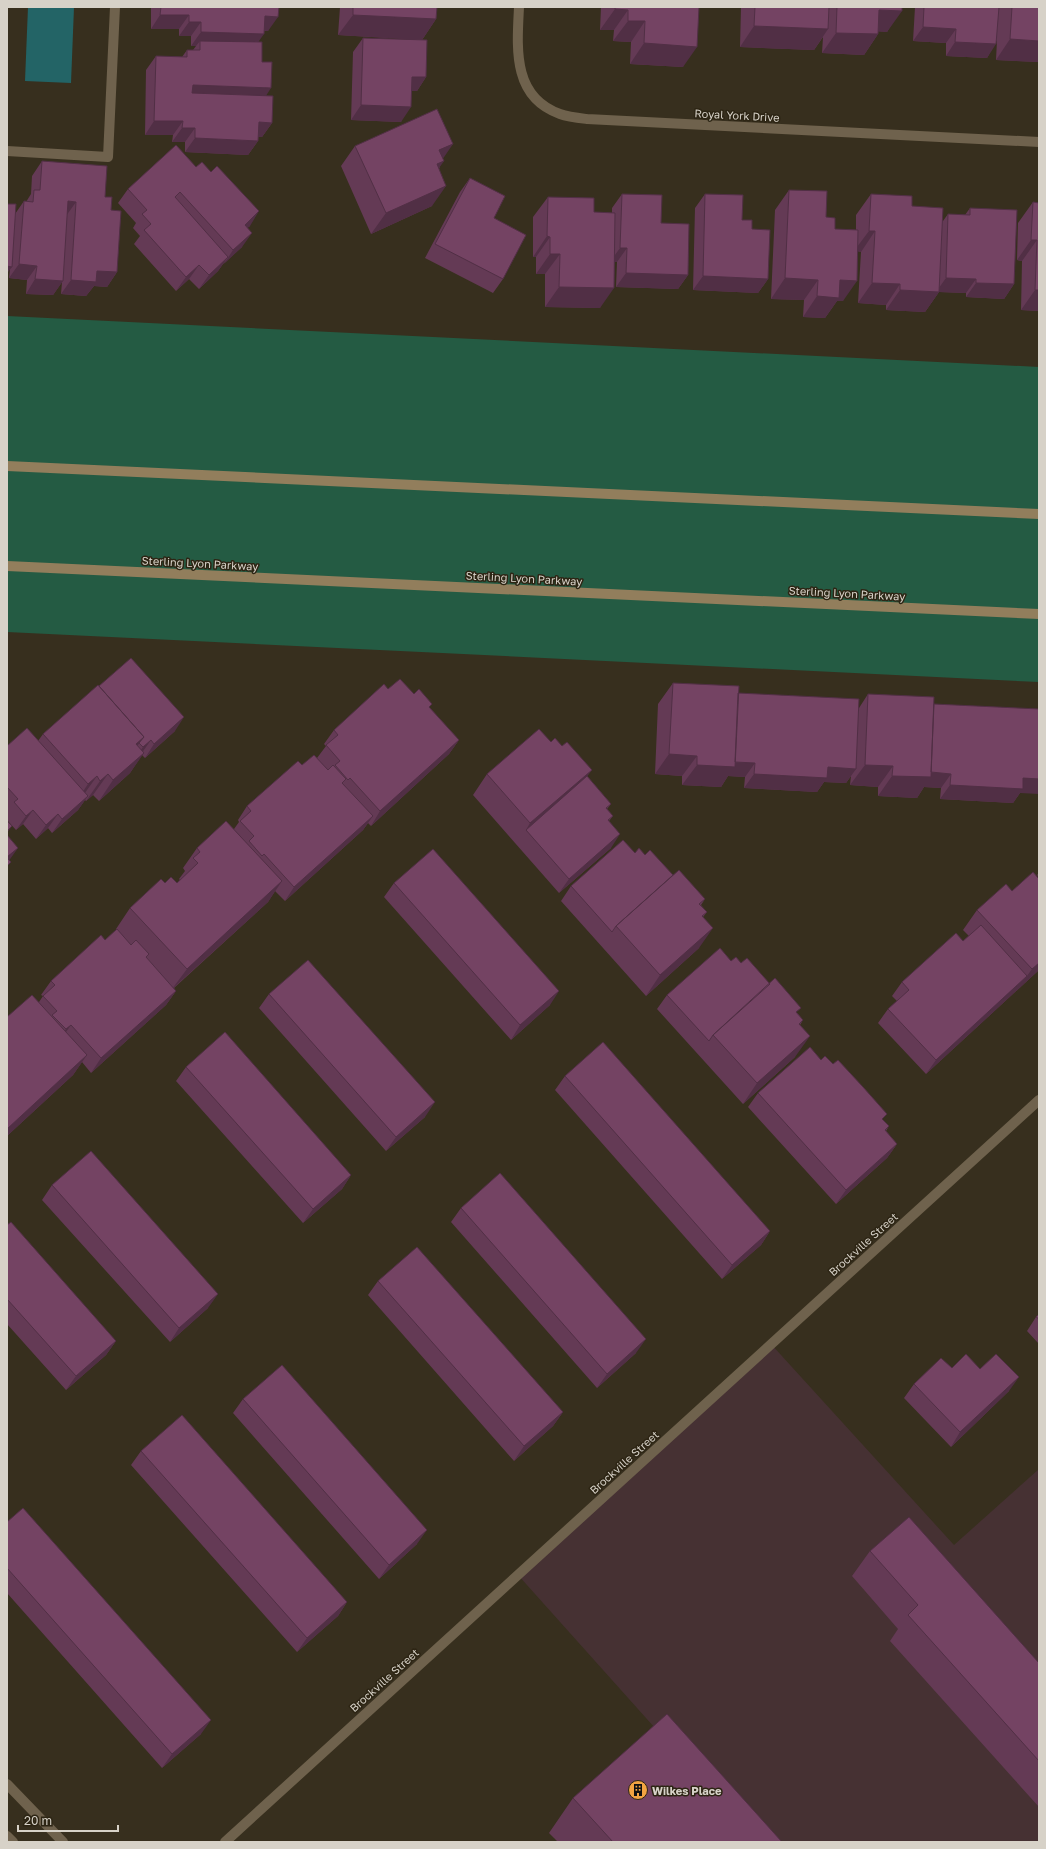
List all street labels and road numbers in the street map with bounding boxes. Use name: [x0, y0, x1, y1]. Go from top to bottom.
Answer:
street label: Royal York Drive: [694, 106, 780, 124]
street label: Sterling Lyon Parkway: [141, 553, 259, 573]
street label: Sterling Lyon Parkway: [465, 568, 583, 588]
street label: Sterling Lyon Parkway: [788, 583, 906, 603]
street label: Brockville Street: [826, 1210, 900, 1278]
street label: Brockville Street: [587, 1428, 661, 1496]
street label: Brockville Street: [347, 1646, 421, 1714]

